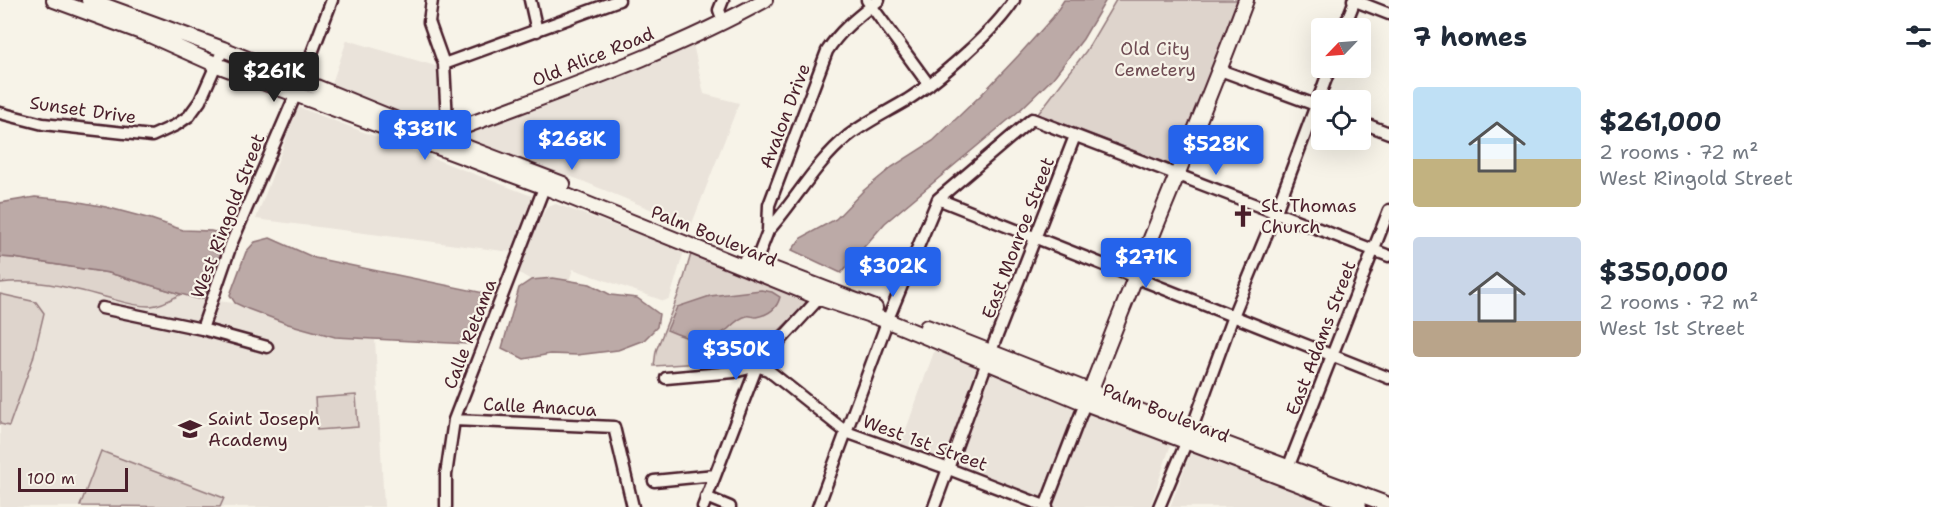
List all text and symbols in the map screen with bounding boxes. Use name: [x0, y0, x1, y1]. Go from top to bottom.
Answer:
north arrow: [1311, 18, 1371, 78]
map controls: [1311, 18, 1371, 150]
text: 7 homes: [1413, 19, 1527, 54]
icon: filters: [1902, 20, 1935, 53]
street label: Old Alice Road: [529, 22, 657, 92]
park label: Old City Cemetery: [1114, 37, 1196, 82]
pin: $261K: [232, 52, 316, 103]
text: $261K: [243, 58, 305, 84]
street label: Avalon Drive: [754, 60, 816, 172]
button: locate: [1311, 90, 1371, 150]
street label: Sunset Drive: [28, 91, 138, 129]
text: $261,000: [1599, 104, 1722, 139]
pin: $381K: [383, 110, 467, 161]
icon: home: [1461, 111, 1533, 183]
text: $381K: [393, 116, 457, 142]
pin: $268K: [530, 120, 614, 171]
pin: $528K: [1174, 125, 1258, 176]
text: $268K: [538, 126, 606, 152]
street label: West Ringold Street: [186, 130, 271, 302]
text: $528K: [1182, 131, 1250, 157]
text: 2 rooms · 72 m²: [1599, 139, 1758, 165]
street label: East Monroe Street: [976, 154, 1060, 322]
text: West Ringold Street: [1599, 165, 1793, 191]
place label: St. Thomas Church: [1261, 194, 1357, 239]
street label: Palm Boulevard: [647, 200, 781, 272]
church icon: St. Thomas Church: [1230, 203, 1256, 229]
pin: $271K: [1104, 238, 1188, 289]
text: $271K: [1115, 244, 1177, 270]
pin: $302K: [851, 247, 935, 298]
text: $302K: [859, 253, 927, 279]
text: $350,000: [1599, 254, 1728, 289]
street label: East Adams Street: [1280, 257, 1362, 419]
icon: home: [1461, 261, 1533, 333]
street label: Calle Retama: [438, 276, 502, 392]
text: 2 rooms · 72 m²: [1599, 289, 1758, 315]
text: West 1st Street: [1599, 315, 1745, 341]
pin: $350K: [694, 330, 778, 381]
text: $350K: [702, 336, 770, 362]
street label: Palm Boulevard: [1099, 378, 1233, 448]
street label: Calle Anacua: [483, 392, 597, 422]
place label: Saint Joseph Academy: [208, 407, 320, 452]
street label: West 1st Street: [859, 409, 991, 477]
school or university icon: Saint Joseph Academy: [177, 416, 203, 442]
scale bar: [18, 465, 128, 492]
text: 100 m: [27, 468, 75, 489]

